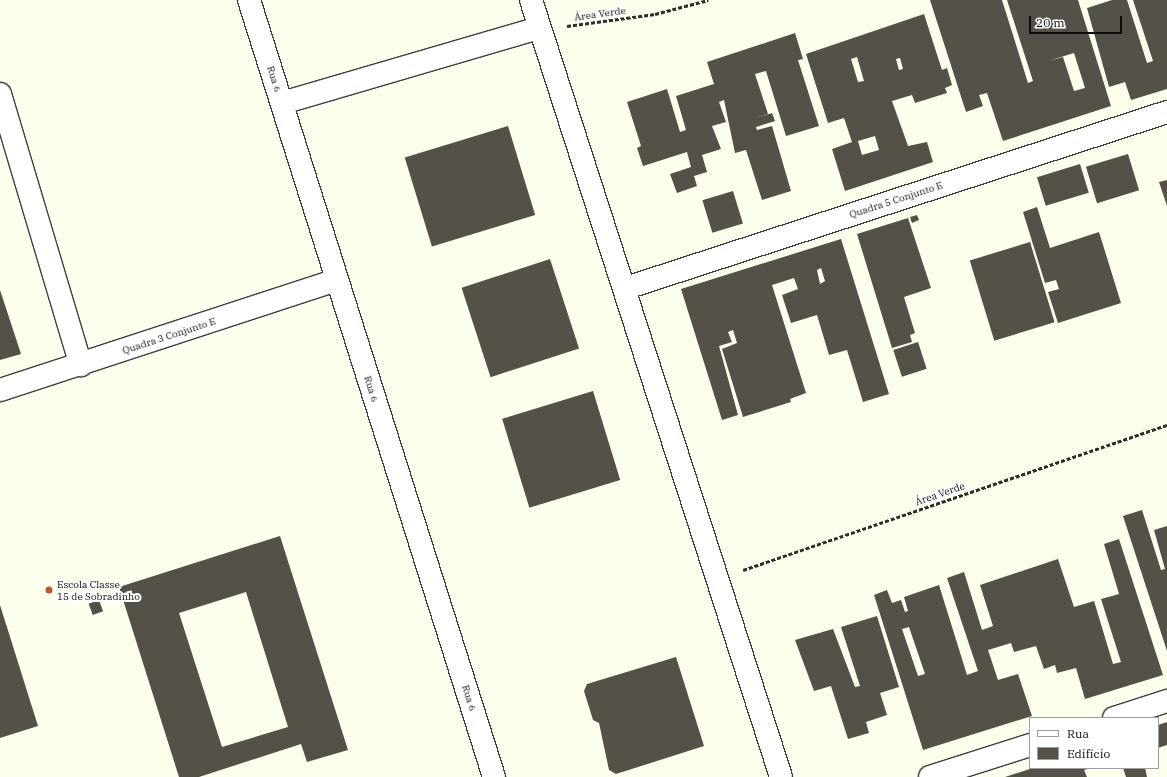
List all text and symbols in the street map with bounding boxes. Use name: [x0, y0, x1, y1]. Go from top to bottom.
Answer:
street label: Área Verde: [573, 4, 627, 24]
scale bar: [1031, 8, 1124, 34]
text: 20 m: [1036, 15, 1065, 30]
street label: Rua 6: [264, 65, 284, 93]
street label: Quadra 5 Conjunto E: [848, 179, 944, 221]
street label: Quadra 3 Conjunto E: [121, 315, 217, 357]
street label: Rua 6: [361, 375, 381, 403]
street label: Área Verde: [914, 480, 966, 508]
place label: Escola Classe 15 de Sobradinho: [57, 578, 140, 602]
marker: Escola Classe 15 de Sobradinho: [44, 585, 54, 595]
street label: Rua 6: [459, 684, 479, 712]
legend: [1029, 717, 1159, 769]
text: Rua: [1067, 726, 1089, 741]
text: Edifício: [1067, 746, 1110, 761]

